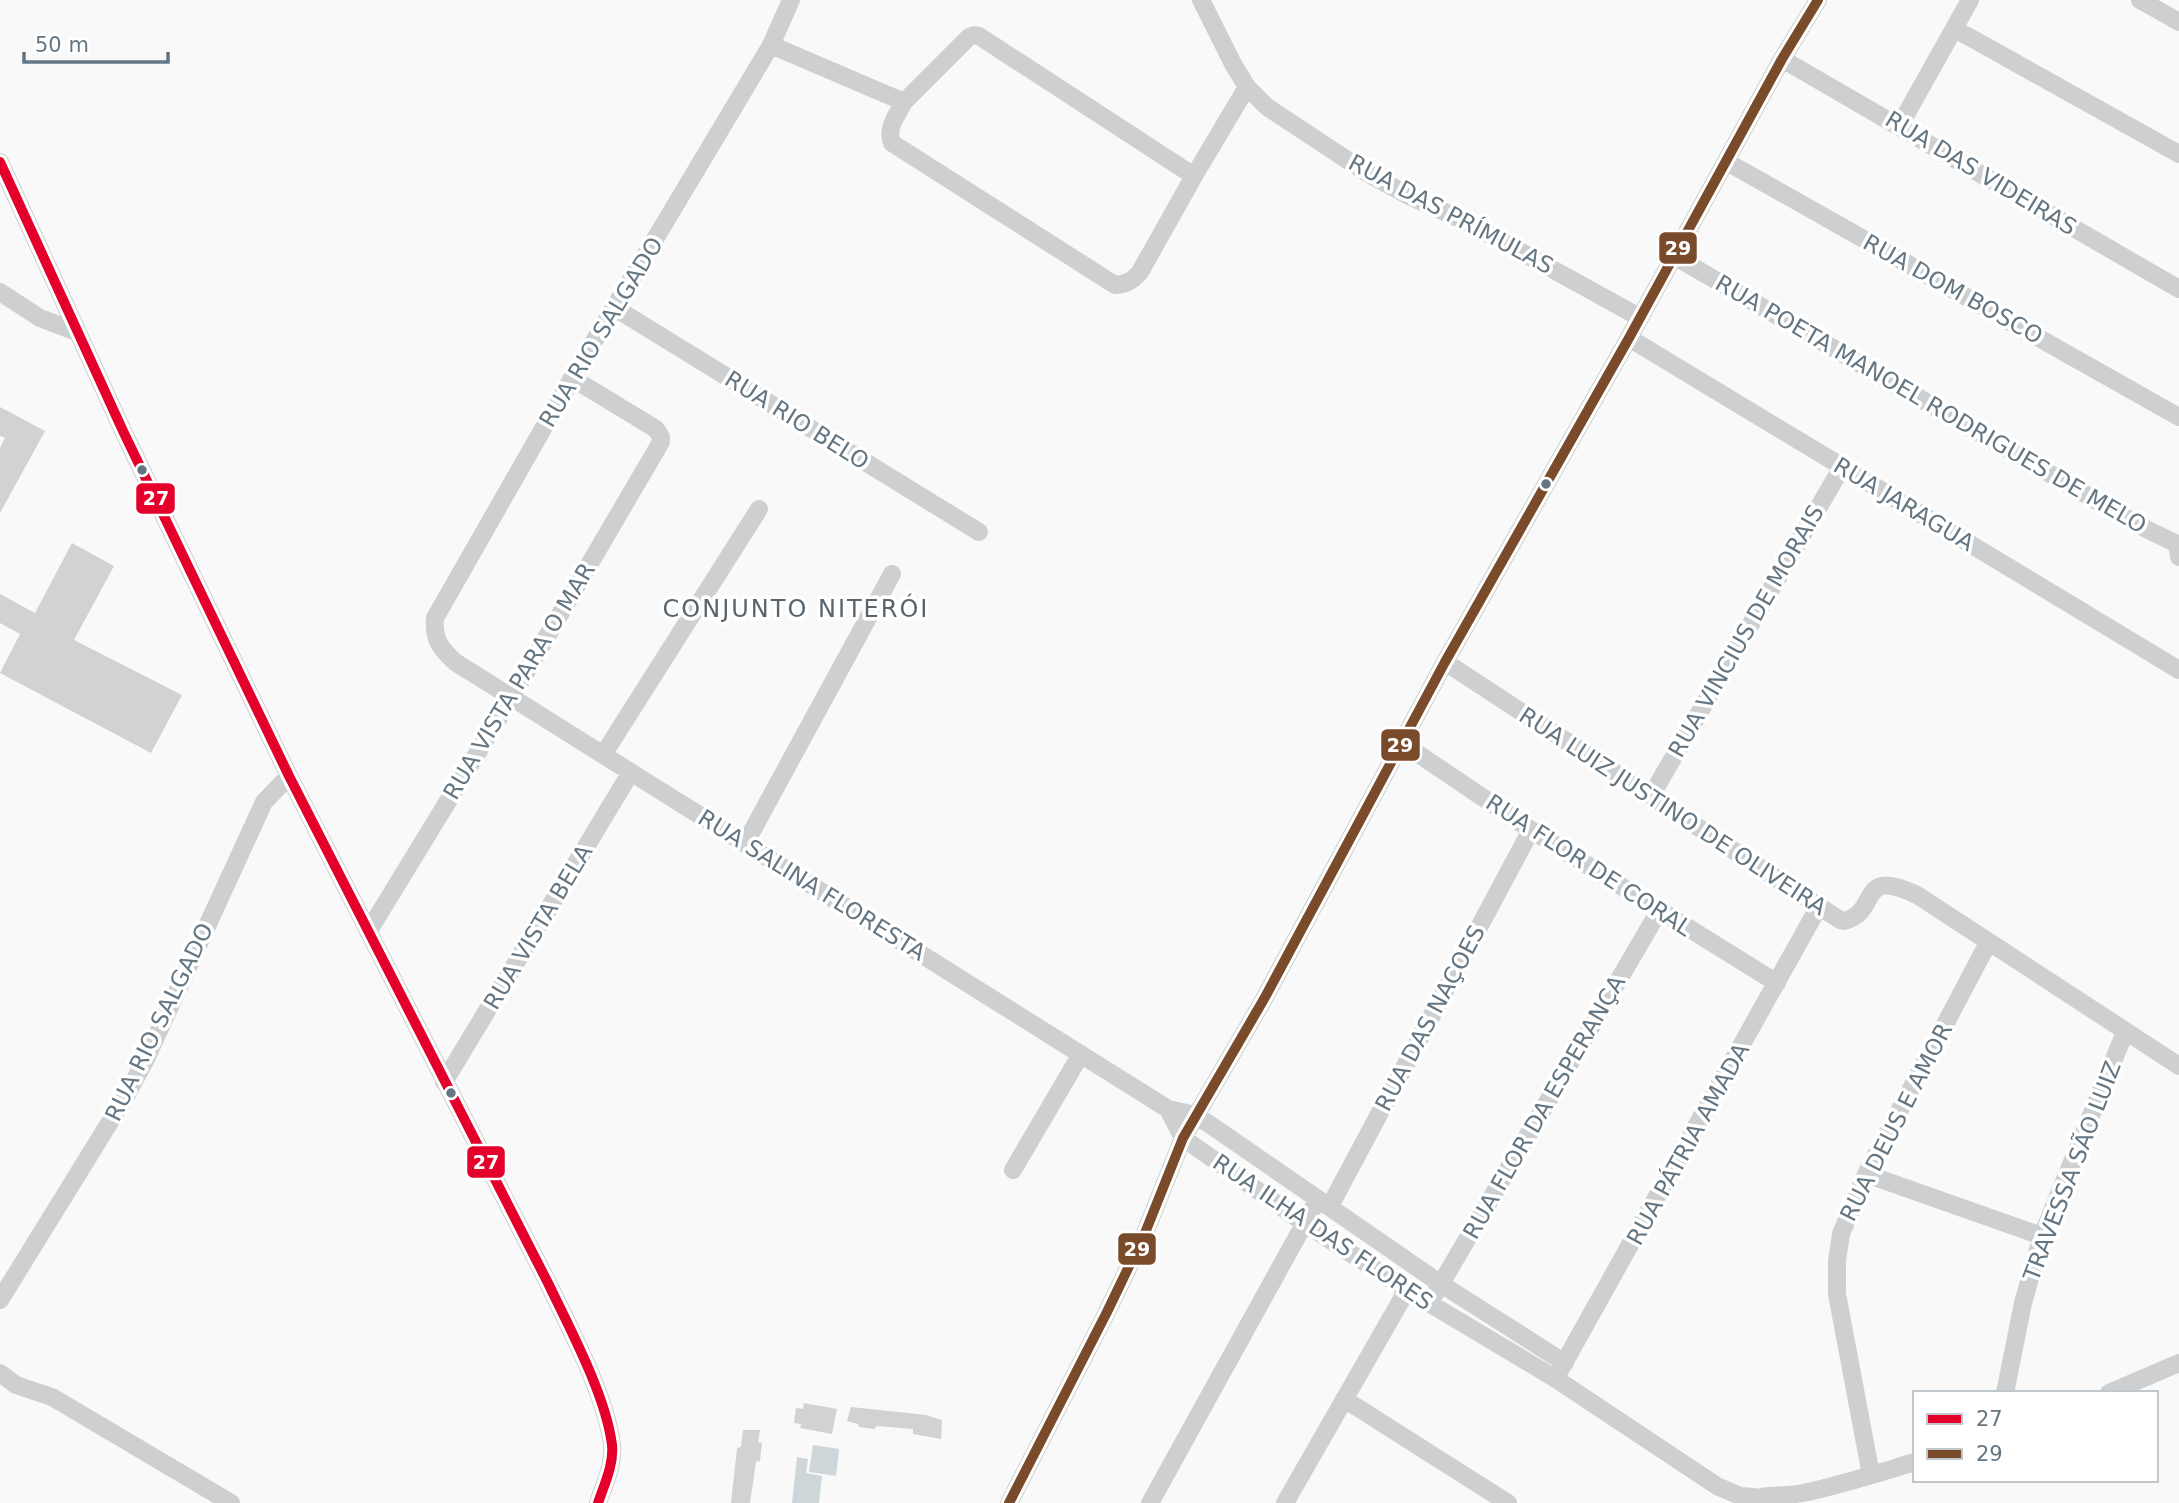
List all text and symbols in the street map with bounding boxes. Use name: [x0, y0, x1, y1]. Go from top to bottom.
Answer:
scale bar: [24, 21, 168, 65]
text: 50 m: [35, 33, 89, 57]
street label: RUA DAS VIDEIRAS: [1881, 106, 2081, 240]
street label: RUA DAS PRÍMULAS: [1344, 148, 1558, 279]
street label: RUA DOM BOSCO: [1859, 229, 2047, 349]
line badge: 29: [1658, 231, 1698, 265]
street label: RUA RIO SALGADO: [534, 232, 668, 432]
text: 29: [1665, 237, 1691, 259]
street label: RUA POETA MANOEL RODRIGUES DE MELO: [1711, 270, 2151, 538]
street label: RUA RIO BELO: [720, 365, 874, 475]
street label: RUA JARAGUA: [1829, 452, 1979, 556]
unlabelled marker: [135, 463, 149, 477]
unlabelled marker: [1539, 477, 1553, 491]
line badge: 27: [135, 482, 176, 515]
text: 27: [143, 487, 169, 509]
street label: RUA VINCIUS DE MORAIS: [1663, 500, 1829, 762]
street label: RUA VISTA PARA O MAR: [438, 558, 600, 804]
district label: CONJUNTO NITERÓI: [663, 593, 929, 623]
street label: RUA LUIZ JUSTINO DE OLIVEIRA: [1515, 702, 1832, 920]
line badge: 29: [1380, 728, 1421, 762]
text: 29: [1387, 734, 1413, 756]
street label: RUA FLOR DE CORAL: [1481, 789, 1697, 941]
street label: RUA SALINA FLORESTA: [694, 804, 931, 966]
street label: RUA VISTA BELA: [479, 840, 598, 1014]
street label: RUA RIO SALGADO: [100, 919, 218, 1125]
street label: RUA DAS NAÇOES: [1370, 921, 1490, 1115]
street label: RUA FLOR DA ESPERANÇA: [1458, 970, 1630, 1243]
street label: RUA DEUS E AMOR: [1835, 1019, 1957, 1225]
street label: RUA PÁTRIA AMADA: [1621, 1038, 1754, 1249]
street label: TRAVESSA SÃO LUIZ: [2017, 1057, 2126, 1285]
unlabelled marker: [444, 1086, 458, 1100]
line badge: 27: [466, 1145, 506, 1179]
street label: RUA ILHA DAS FLORES: [1208, 1149, 1438, 1315]
text: 27: [473, 1151, 499, 1173]
line badge: 29: [1117, 1232, 1157, 1266]
text: 29: [1124, 1238, 1150, 1260]
legend: [1913, 1391, 2158, 1482]
text: 27: [1976, 1407, 2003, 1431]
text: 29: [1976, 1442, 2003, 1466]

